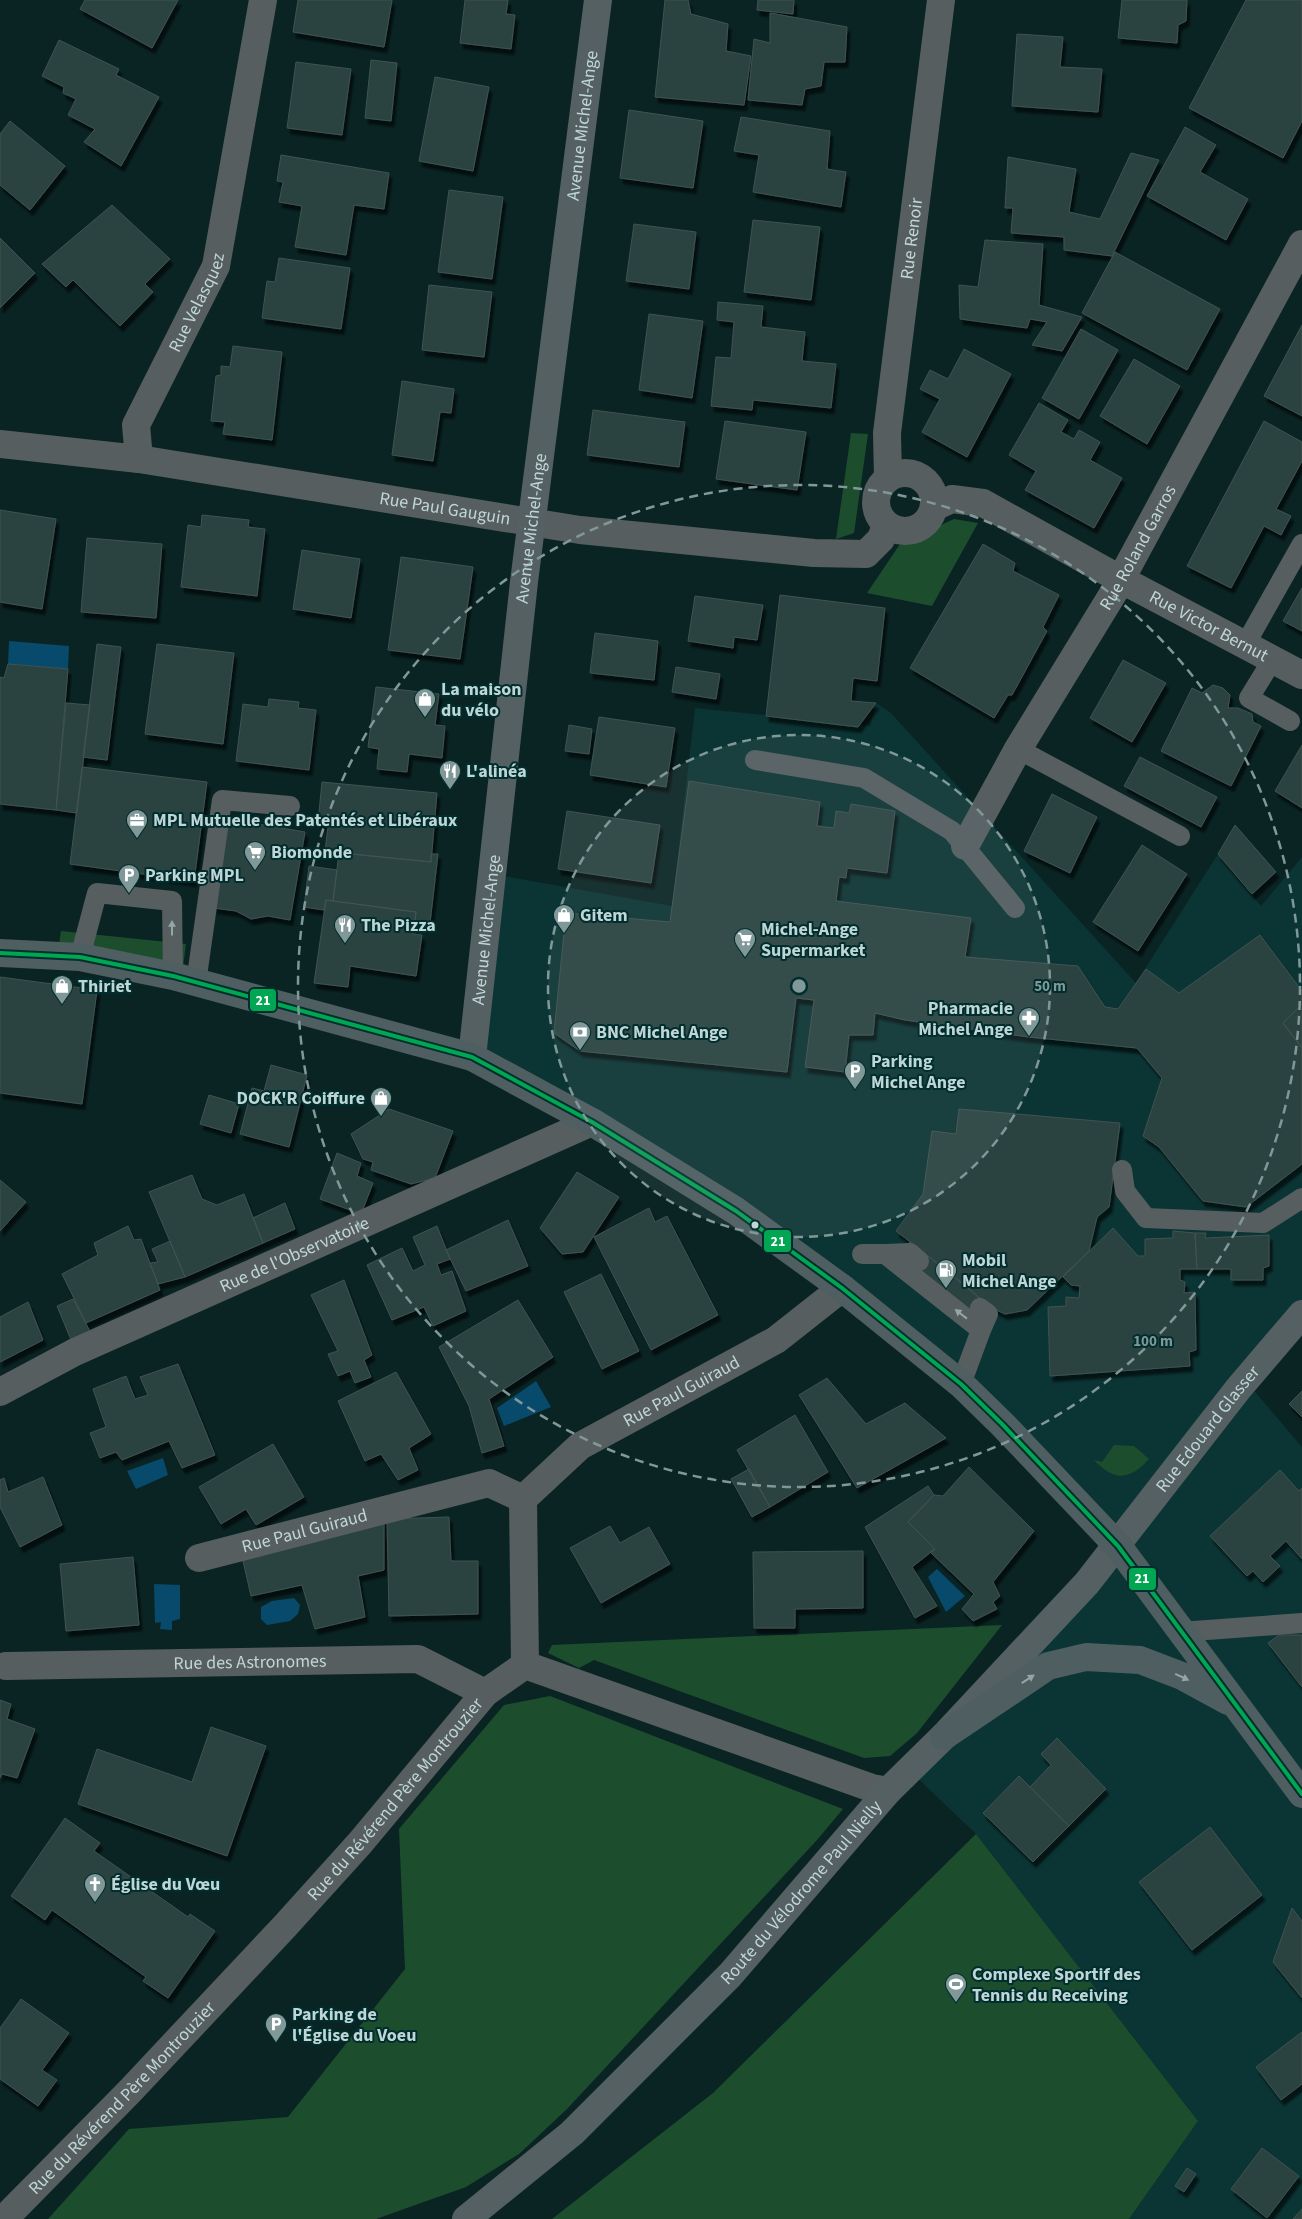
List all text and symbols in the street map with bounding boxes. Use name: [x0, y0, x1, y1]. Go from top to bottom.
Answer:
street label: Avenue Michel-Ange: [560, 49, 604, 202]
street label: Rue Renoir: [894, 196, 929, 281]
street label: Rue Velasquez: [162, 251, 231, 356]
street label: Avenue Michel-Ange: [509, 452, 553, 605]
street label: Rue Roland Garros: [1093, 480, 1182, 615]
street label: Rue Paul Gauguin: [378, 485, 512, 531]
street label: Rue Victor Bernut: [1145, 584, 1273, 668]
place label: La maison du vélo: [441, 677, 522, 723]
shop icon: La maison du vélo: [413, 687, 437, 718]
restaurant icon: L'alinéa: [438, 759, 462, 790]
place label: L'alinéa: [466, 759, 527, 784]
office icon: MPL Mutuelle des Patentés et Libéraux: [125, 808, 149, 839]
place label: MPL Mutuelle des Patentés et Libéraux: [153, 808, 457, 833]
supermarket icon: Biomonde: [243, 840, 267, 871]
place label: Biomonde: [271, 840, 352, 865]
street label: Avenue Michel-Ange: [465, 853, 507, 1006]
parking icon: Parking MPL: [117, 863, 141, 894]
place label: Parking MPL: [145, 863, 244, 888]
shop icon: Gitem: [552, 903, 576, 934]
place label: Gitem: [580, 903, 628, 928]
restaurant icon: The Pizza: [333, 913, 357, 944]
place label: The Pizza: [361, 913, 436, 938]
place label: Michel-Ange Supermarket: [761, 917, 866, 963]
one-way arrow: [168, 919, 176, 935]
supermarket icon: Michel-Ange Supermarket: [733, 927, 757, 958]
shop icon: Thiriet: [50, 974, 74, 1005]
place label: Thiriet: [78, 974, 132, 999]
text: 50 m: [1034, 976, 1066, 997]
centre of rings: [790, 977, 808, 995]
line badge: 21: [249, 988, 277, 1012]
text: 21: [256, 991, 270, 1011]
place label: Pharmacie Michel Ange: [918, 996, 1013, 1042]
pharmacy icon: Pharmacie Michel Ange: [1017, 1006, 1041, 1037]
bank icon: BNC Michel Ange: [568, 1020, 592, 1051]
place label: BNC Michel Ange: [596, 1020, 728, 1045]
place label: Parking Michel Ange: [871, 1049, 966, 1095]
parking icon: Parking Michel Ange: [843, 1059, 867, 1090]
place label: DOCK'R Coiffure: [237, 1086, 365, 1111]
shop icon: DOCK'R Coiffure: [369, 1086, 393, 1117]
street label: Rue de l'Observatoire: [216, 1210, 373, 1299]
unlabelled marker: [750, 1220, 760, 1230]
line badge: 21: [763, 1229, 792, 1253]
text: 21: [771, 1232, 785, 1252]
place label: Mobil Michel Ange: [962, 1248, 1057, 1294]
fuel station icon: Mobil Michel Ange: [934, 1258, 958, 1289]
one-way arrow: [955, 1308, 968, 1319]
text: 100 m: [1133, 1331, 1173, 1352]
street label: Rue Paul Guiraud: [619, 1350, 744, 1433]
street label: Rue Edouard Glasser: [1150, 1359, 1266, 1498]
street label: Rue Paul Guiraud: [239, 1502, 370, 1559]
line badge: 21: [1128, 1567, 1157, 1591]
text: 21: [1135, 1569, 1149, 1589]
street label: Rue des Astronomes: [173, 1648, 327, 1676]
one-way arrow: [1175, 1673, 1189, 1681]
one-way arrow: [1021, 1674, 1034, 1684]
street label: Rue du Révérend Père Montrouzier: [301, 1691, 489, 1906]
street label: Route du Vélodrome Paul Nielly: [715, 1794, 888, 1990]
church icon: Église du Vœu: [83, 1872, 107, 1903]
place label: Église du Vœu: [111, 1872, 220, 1897]
place label: Complexe Sportif des Tennis du Receiving: [972, 1962, 1141, 2008]
sports icon: Complexe Sportif des Tennis du Receiving: [944, 1972, 968, 2003]
street label: Rue du Révérend Père Montrouzier: [22, 1995, 221, 2200]
place label: Parking de l'Église du Voeu: [292, 2002, 416, 2048]
parking icon: Parking de l'Église du Voeu: [264, 2012, 288, 2043]

